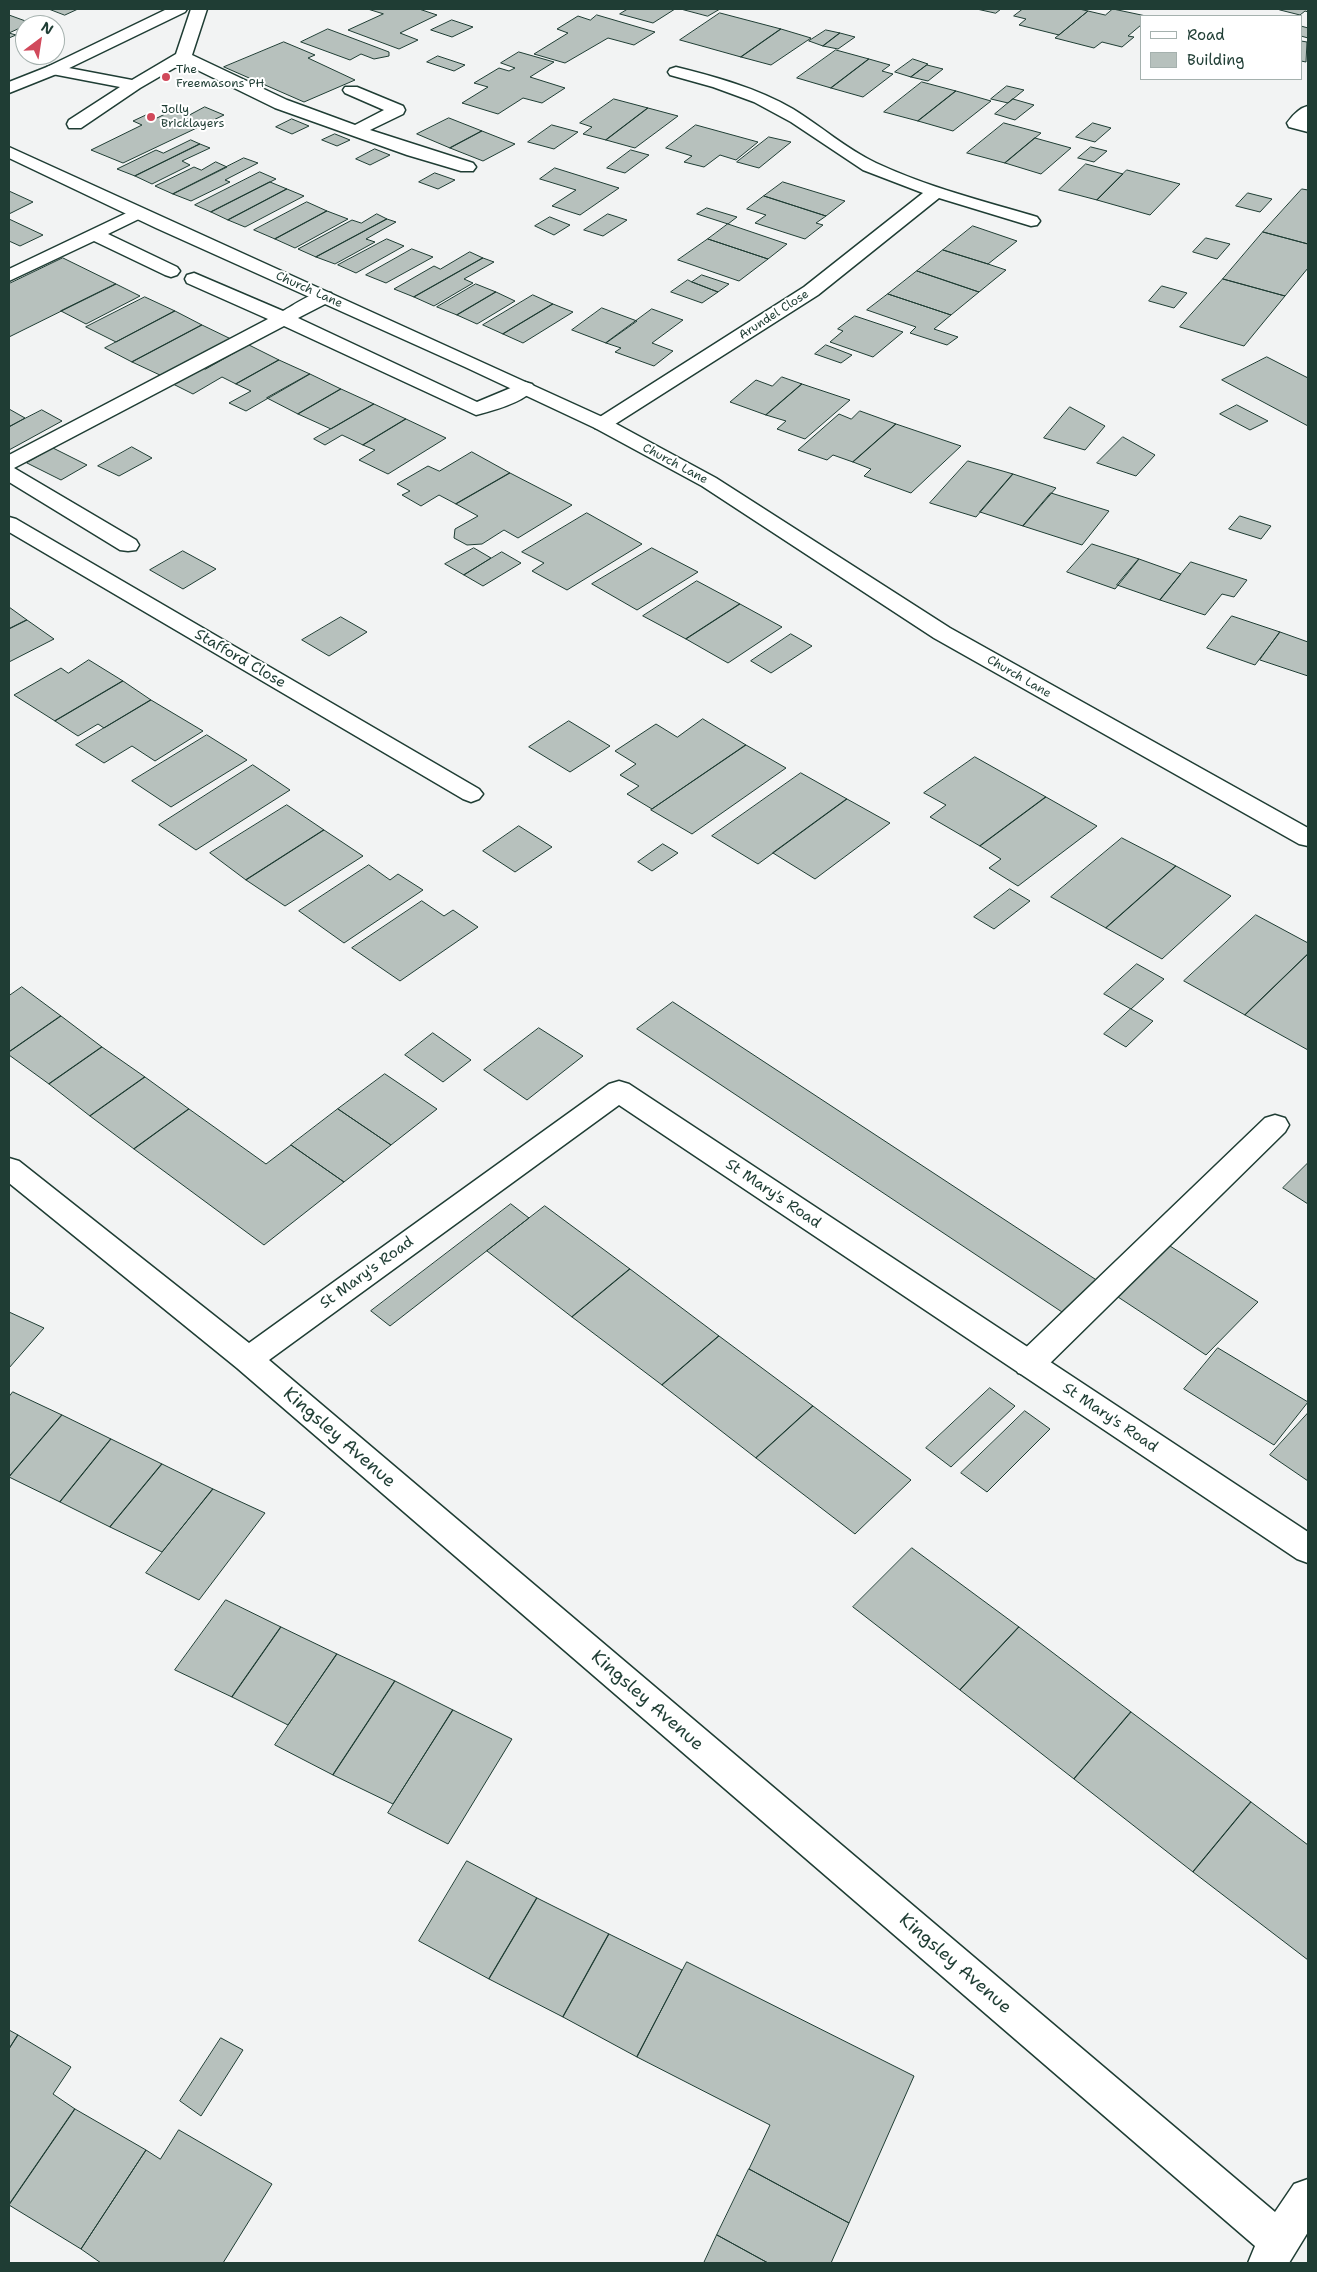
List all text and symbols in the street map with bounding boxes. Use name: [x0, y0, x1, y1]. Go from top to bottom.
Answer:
north arrow: [15, 15, 65, 65]
legend: [1140, 15, 1302, 80]
text: N: [38, 17, 57, 39]
text: Road: [1187, 25, 1225, 45]
text: Building: [1187, 50, 1244, 70]
place label: The Freemasons PH: [176, 63, 264, 91]
marker: The Freemasons PH: [160, 71, 172, 83]
place label: Jolly Bricklayers: [161, 103, 224, 131]
marker: Jolly Bricklayers: [145, 111, 157, 123]
street label: Church Lane: [273, 269, 345, 311]
street label: Arundel Close: [736, 287, 812, 343]
street label: Church Lane: [640, 441, 710, 487]
street label: Stafford Close: [191, 626, 289, 692]
street label: Church Lane: [984, 653, 1054, 701]
street label: St Mary's Road: [722, 1155, 824, 1233]
street label: St Mary's Road: [317, 1233, 417, 1313]
street label: St Mary's Road: [1059, 1379, 1161, 1457]
street label: Kingsley Avenue: [278, 1383, 400, 1493]
street label: Kingsley Avenue: [586, 1646, 708, 1756]
street label: Kingsley Avenue: [894, 1909, 1016, 2019]

